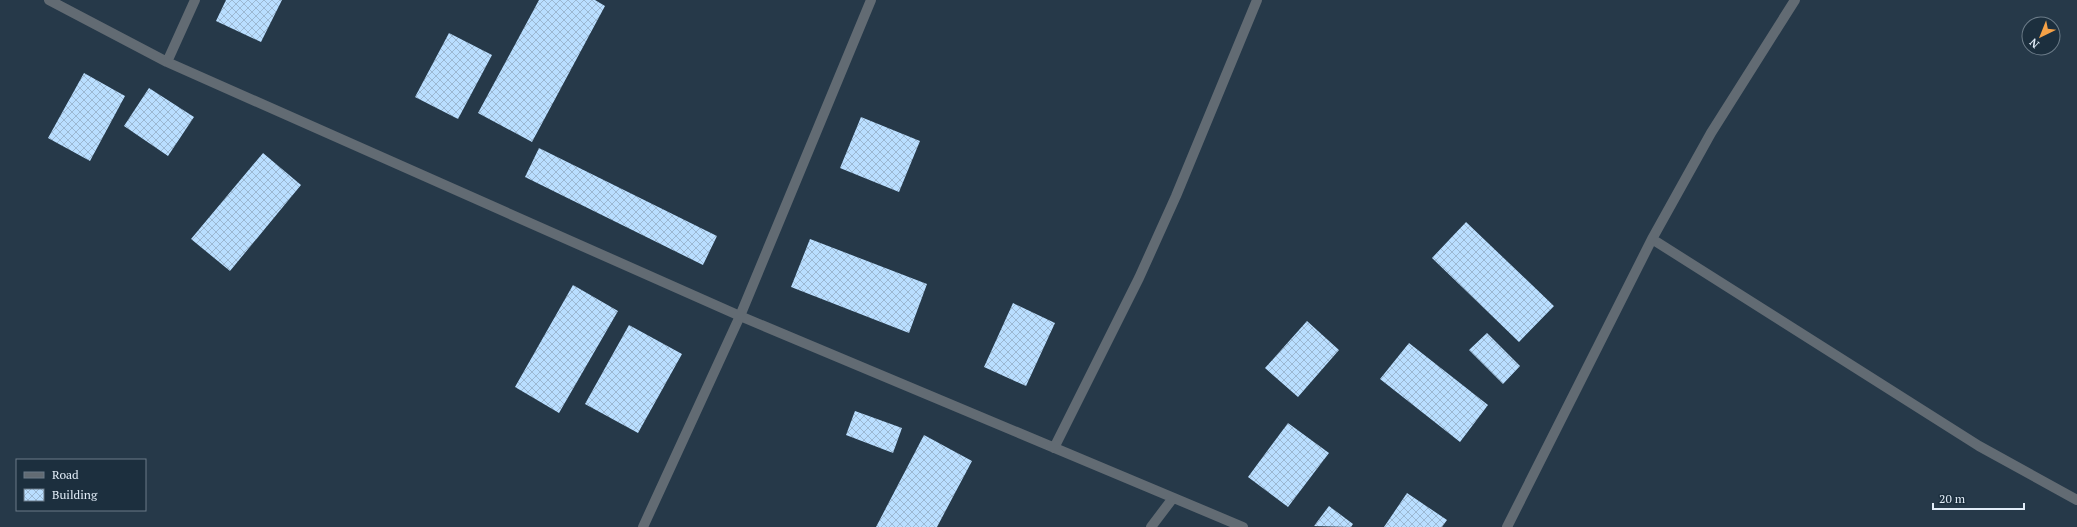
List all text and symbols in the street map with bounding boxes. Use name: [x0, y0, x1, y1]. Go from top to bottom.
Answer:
north arrow: [2021, 16, 2061, 56]
text: N: [2026, 35, 2042, 51]
legend: [16, 459, 146, 511]
text: Road: [52, 467, 79, 482]
scale bar: [1933, 485, 2024, 511]
text: Building: [52, 487, 98, 502]
text: 20 m: [1939, 491, 1966, 506]

